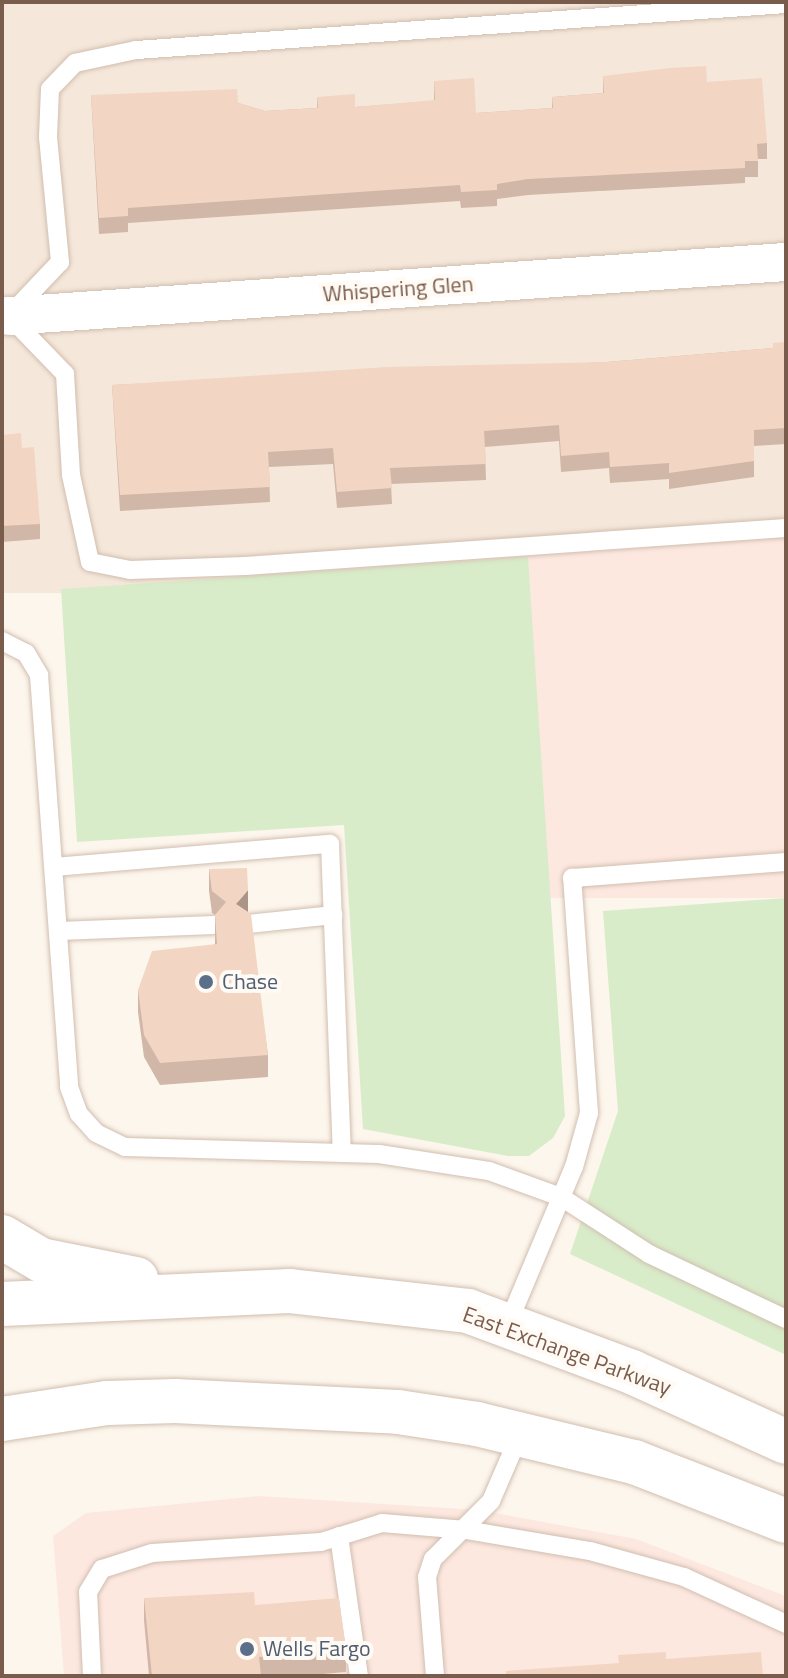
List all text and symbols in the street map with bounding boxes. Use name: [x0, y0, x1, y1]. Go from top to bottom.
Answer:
street label: Whispering Glen: [322, 271, 474, 307]
place label: Chase: [222, 969, 278, 995]
marker: Chase: [197, 973, 215, 991]
street label: East Exchange Parkway: [459, 1301, 675, 1401]
place label: Wells Fargo: [263, 1636, 371, 1662]
marker: Wells Fargo: [238, 1640, 256, 1658]

